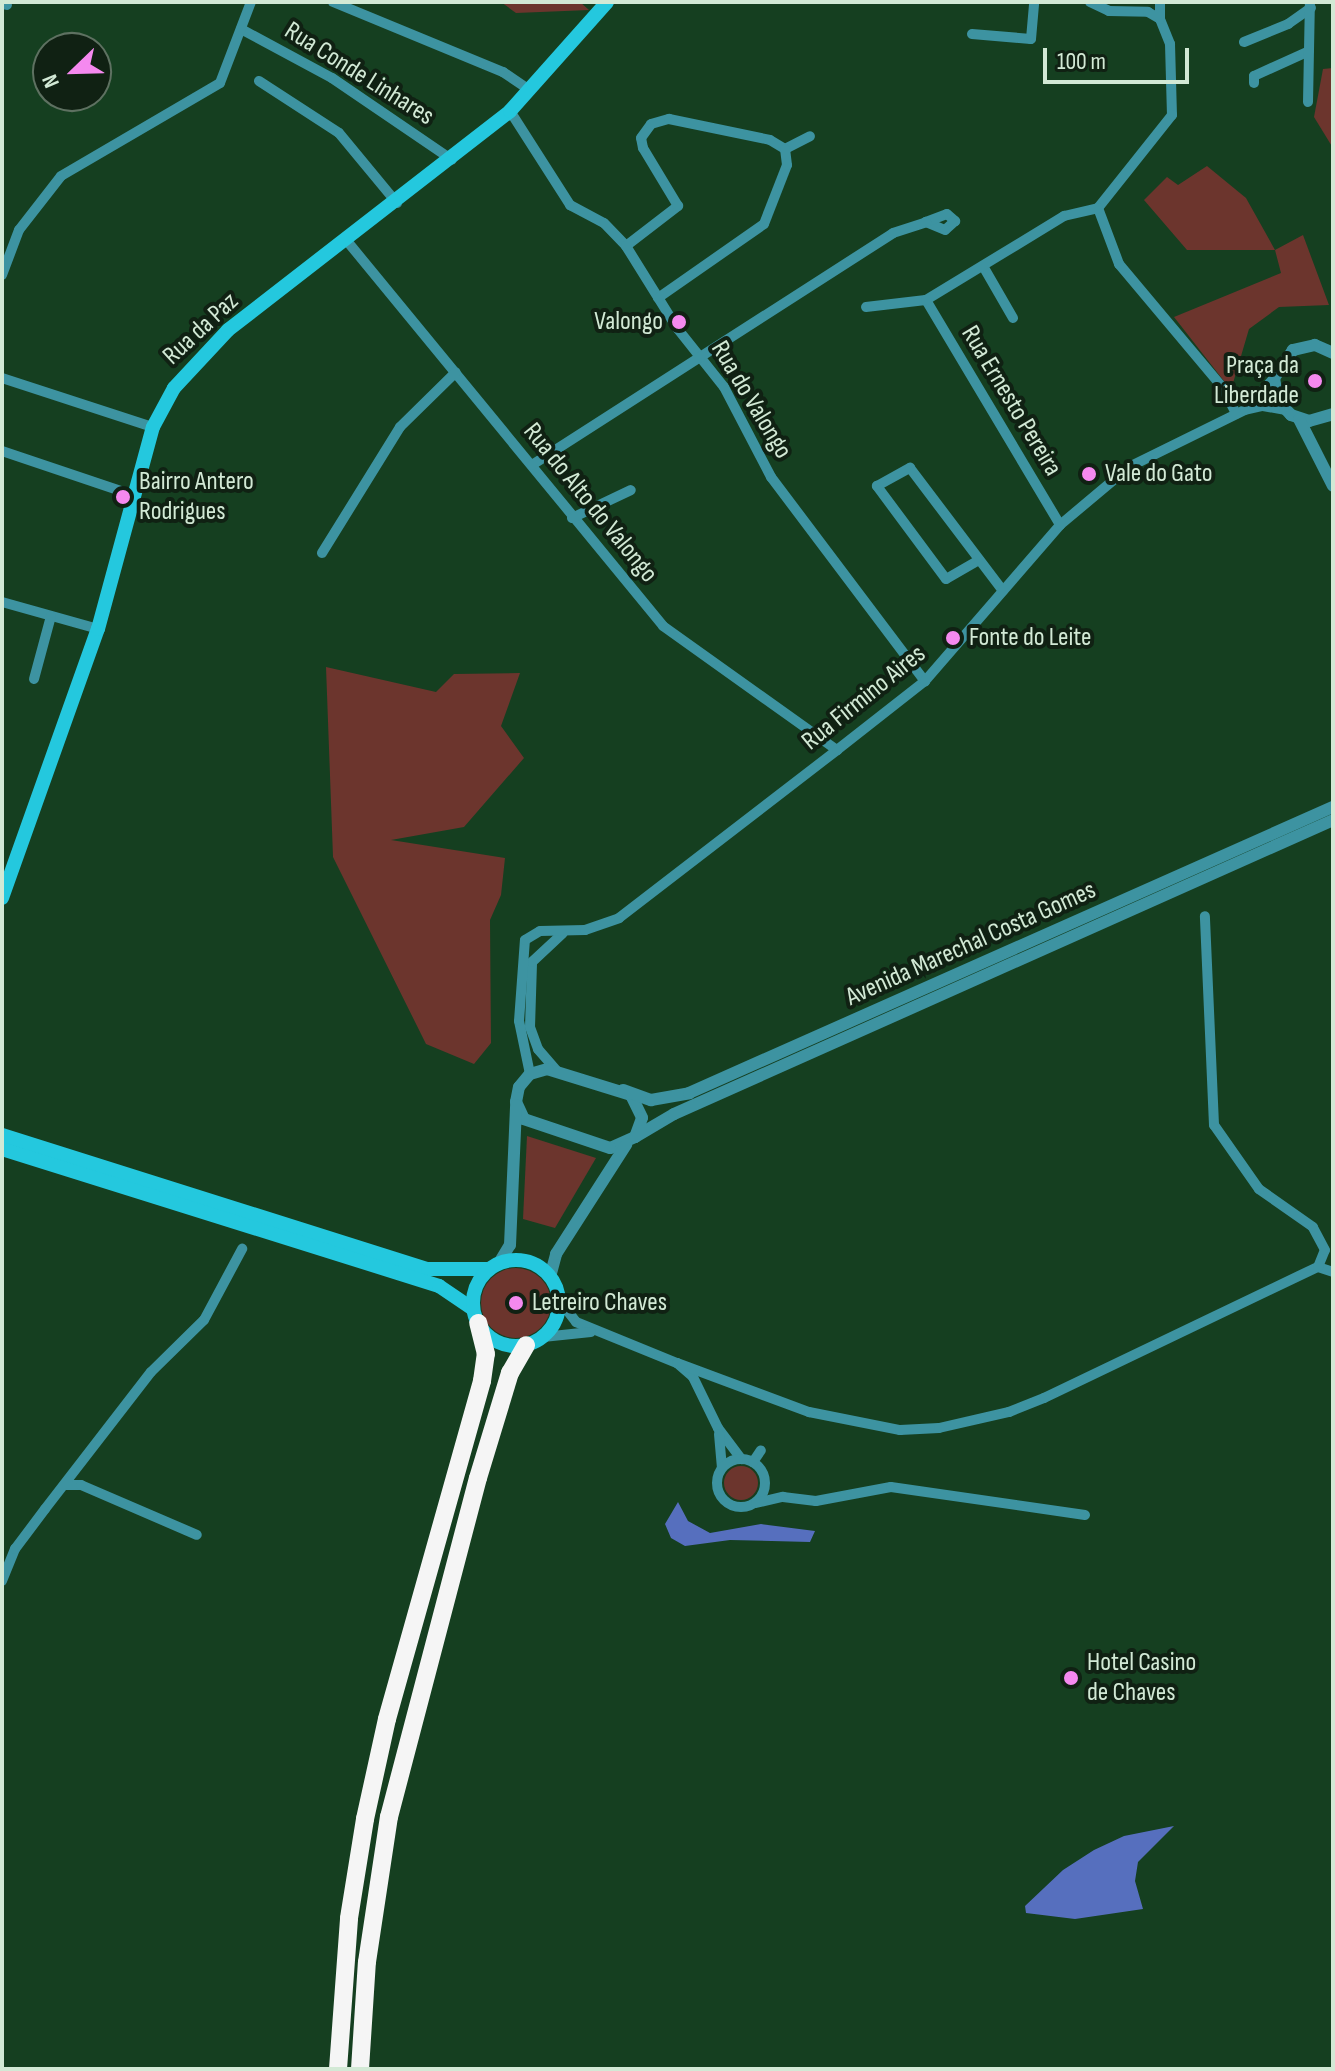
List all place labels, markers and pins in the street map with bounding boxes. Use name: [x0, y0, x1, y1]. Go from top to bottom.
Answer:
place label: Valongo: [594, 306, 663, 338]
marker: Valongo: [670, 313, 688, 331]
place label: Praça da Liberdade: [1214, 350, 1299, 412]
marker: Praça da Liberdade: [1306, 372, 1324, 390]
place label: Vale do Gato: [1105, 458, 1212, 490]
marker: Vale do Gato: [1080, 465, 1098, 483]
place label: Bairro Antero Rodrigues: [139, 466, 254, 528]
marker: Bairro Antero Rodrigues: [114, 488, 132, 506]
place label: Fonte do Leite: [969, 622, 1091, 654]
marker: Fonte do Leite: [944, 629, 962, 647]
place label: Letreiro Chaves: [532, 1287, 667, 1319]
marker: Letreiro Chaves: [507, 1294, 525, 1312]
place label: Hotel Casino de Chaves: [1087, 1647, 1196, 1708]
marker: Hotel Casino de Chaves: [1062, 1669, 1080, 1687]

